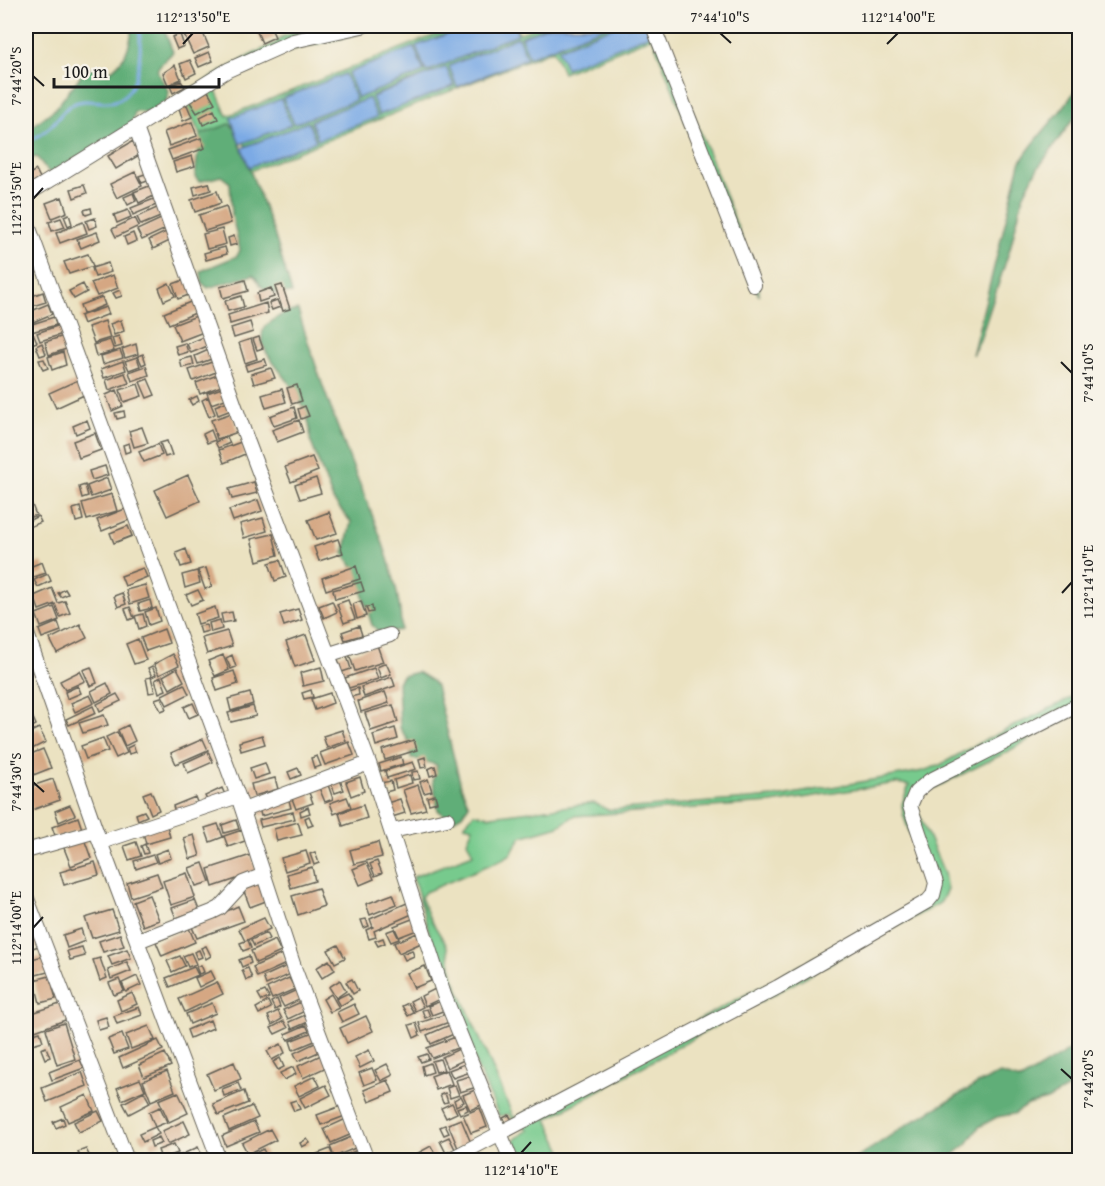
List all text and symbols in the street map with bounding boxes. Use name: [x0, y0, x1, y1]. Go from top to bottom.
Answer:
text: 112°13'50"E: [156, 6, 230, 27]
text: 7°44'10"S: [690, 6, 750, 27]
text: 112°14'00"E: [861, 6, 935, 27]
text: 7°44'20"S: [5, 46, 26, 106]
scale bar: [54, 51, 219, 89]
text: 100 m: [63, 58, 108, 85]
text: 112°13'50"E: [5, 162, 26, 236]
text: 7°44'10"S: [1077, 343, 1098, 403]
text: 112°14'10"E: [1077, 545, 1098, 619]
text: 7°44'30"S: [5, 752, 26, 812]
text: 112°14'00"E: [5, 891, 26, 965]
text: 7°44'20"S: [1077, 1049, 1098, 1109]
text: 112°14'10"E: [484, 1159, 558, 1180]

